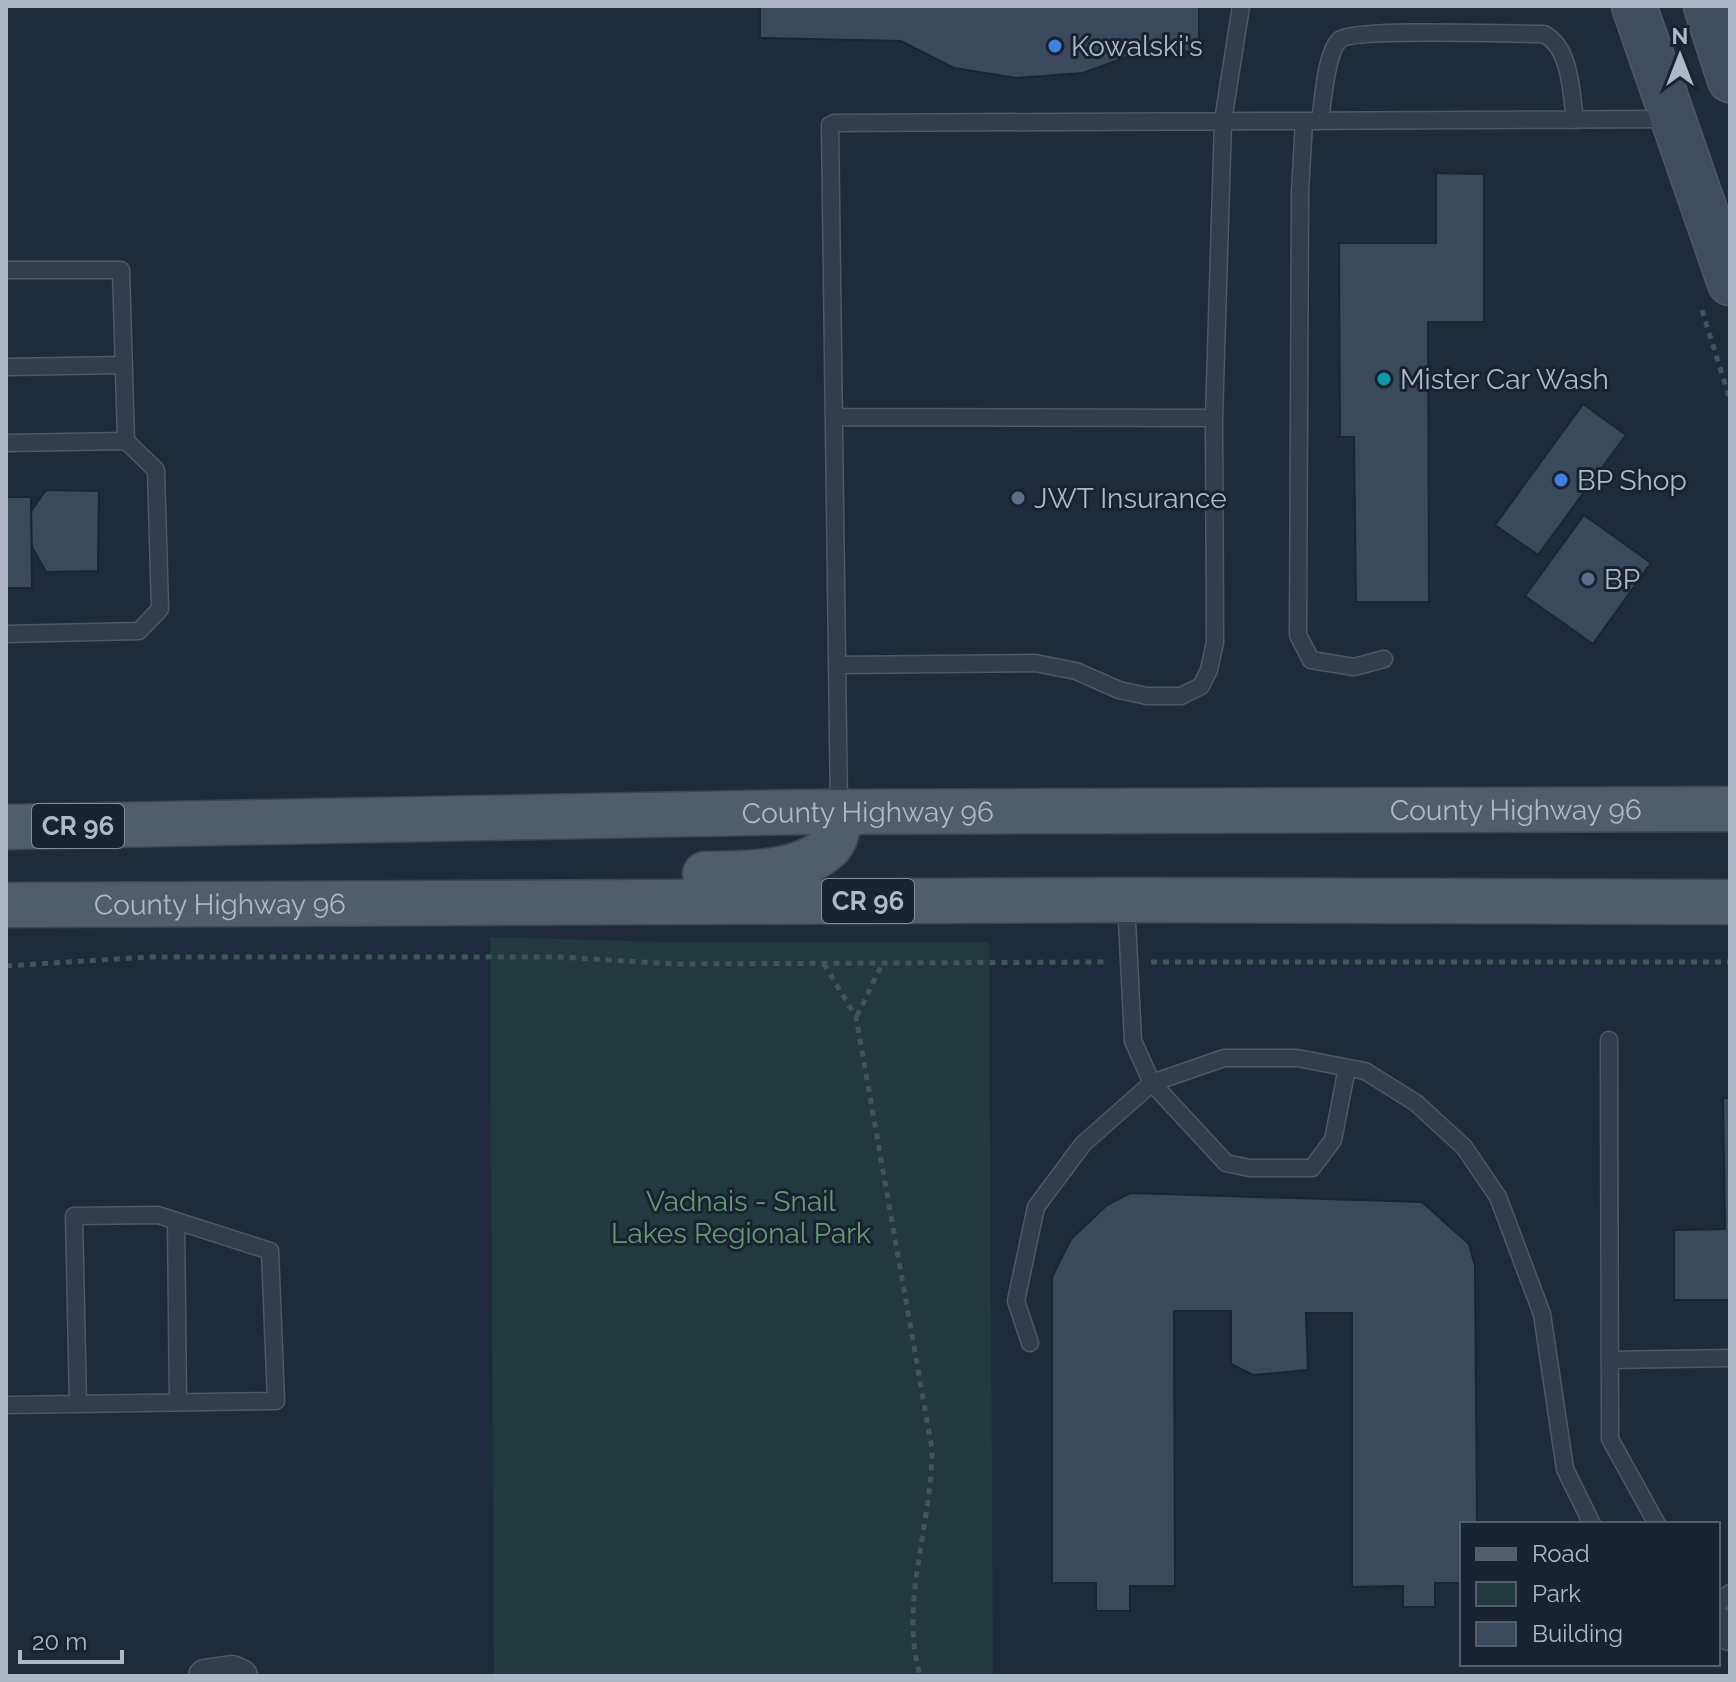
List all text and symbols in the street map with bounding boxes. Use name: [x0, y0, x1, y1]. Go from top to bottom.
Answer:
north arrow: [1640, 16, 1720, 96]
text: N: [1672, 23, 1688, 49]
place label: Kowalski's: [1071, 30, 1203, 63]
marker: Kowalski's: [1046, 37, 1064, 55]
place label: Mister Car Wash: [1400, 363, 1609, 396]
marker: Mister Car Wash: [1375, 370, 1393, 388]
place label: BP Shop: [1577, 464, 1687, 497]
marker: BP Shop: [1552, 471, 1570, 489]
place label: JWT Insurance: [1034, 482, 1227, 515]
marker: JWT Insurance: [1009, 489, 1027, 507]
place label: BP: [1604, 563, 1640, 596]
marker: BP: [1579, 570, 1597, 588]
street label: County Highway 96: [1390, 793, 1642, 827]
street label: County Highway 96: [742, 795, 994, 830]
road number: CR 96: [32, 804, 124, 848]
road number: CR 96: [822, 879, 914, 923]
street label: County Highway 96: [94, 887, 346, 921]
park label: Vadnais - Snail Lakes Regional Park: [611, 1185, 871, 1250]
legend: [1460, 1522, 1720, 1666]
text: Road: [1532, 1539, 1590, 1568]
text: Park: [1532, 1579, 1581, 1608]
scale bar: [20, 1614, 122, 1664]
text: Building: [1532, 1619, 1623, 1648]
text: 20 m: [32, 1627, 87, 1656]

